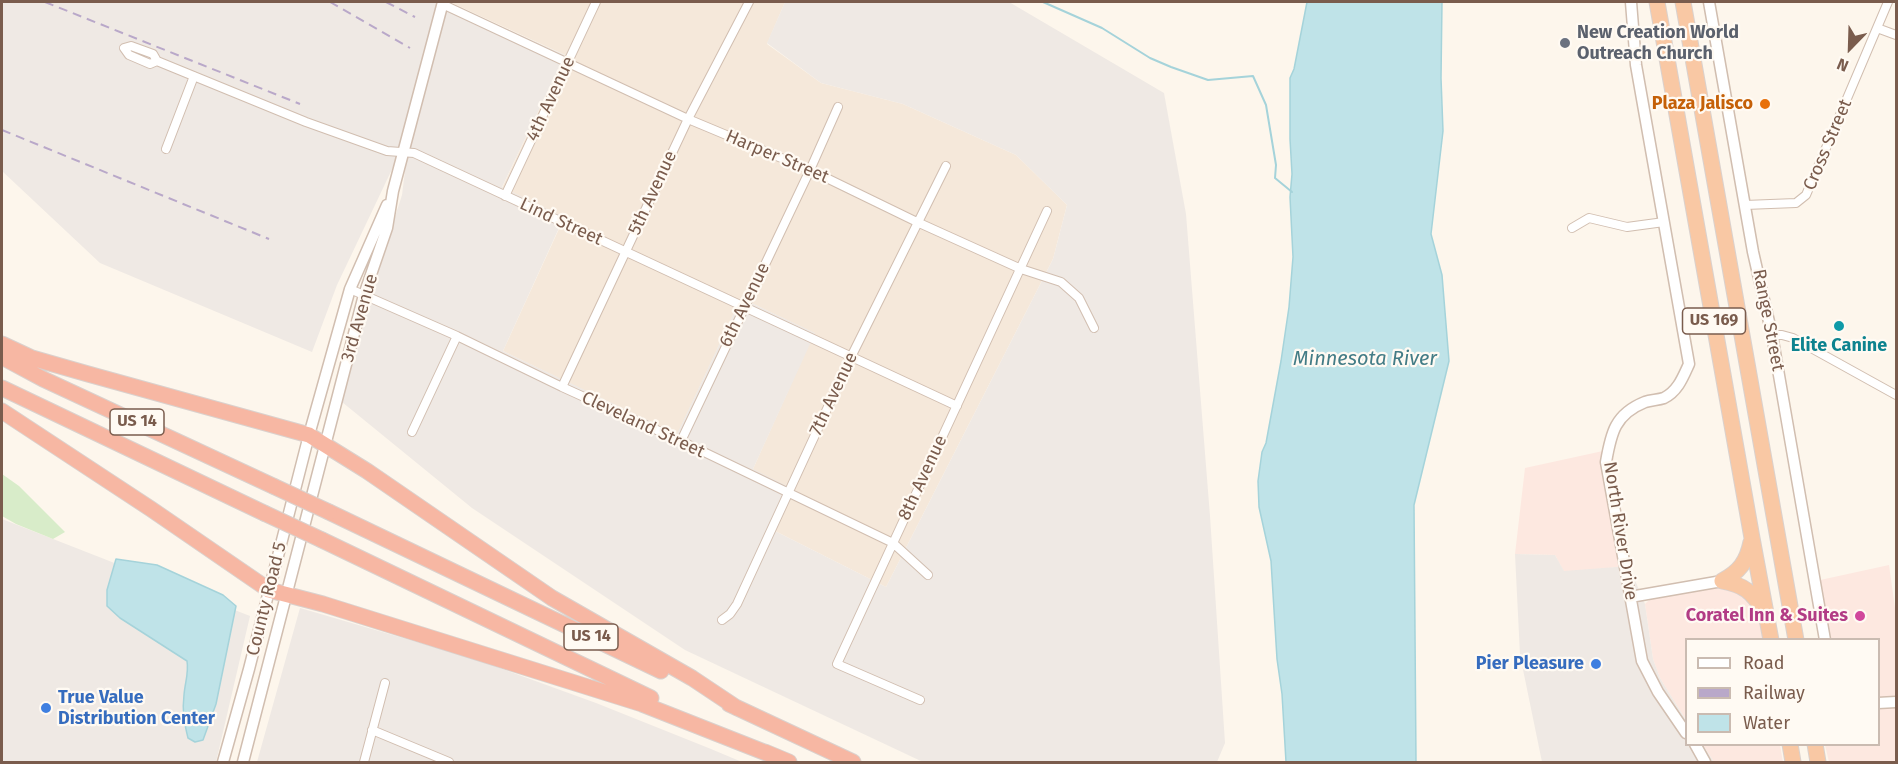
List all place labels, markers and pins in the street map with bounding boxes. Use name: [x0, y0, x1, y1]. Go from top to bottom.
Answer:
place label: New Creation World Outreach Church: [1577, 22, 1739, 64]
marker: New Creation World Outreach Church: [1558, 36, 1572, 50]
place label: Plaza Jalisco: [1652, 93, 1753, 115]
marker: Plaza Jalisco: [1758, 97, 1772, 111]
marker: Elite Canine: [1832, 319, 1846, 333]
place label: Elite Canine: [1791, 335, 1887, 357]
place label: Coratel Inn & Suites: [1686, 605, 1848, 627]
marker: Coratel Inn & Suites: [1853, 609, 1867, 623]
place label: Pier Pleasure: [1476, 653, 1584, 675]
marker: Pier Pleasure: [1589, 657, 1603, 671]
place label: True Value Distribution Center: [58, 687, 215, 730]
marker: True Value Distribution Center: [39, 701, 53, 715]

